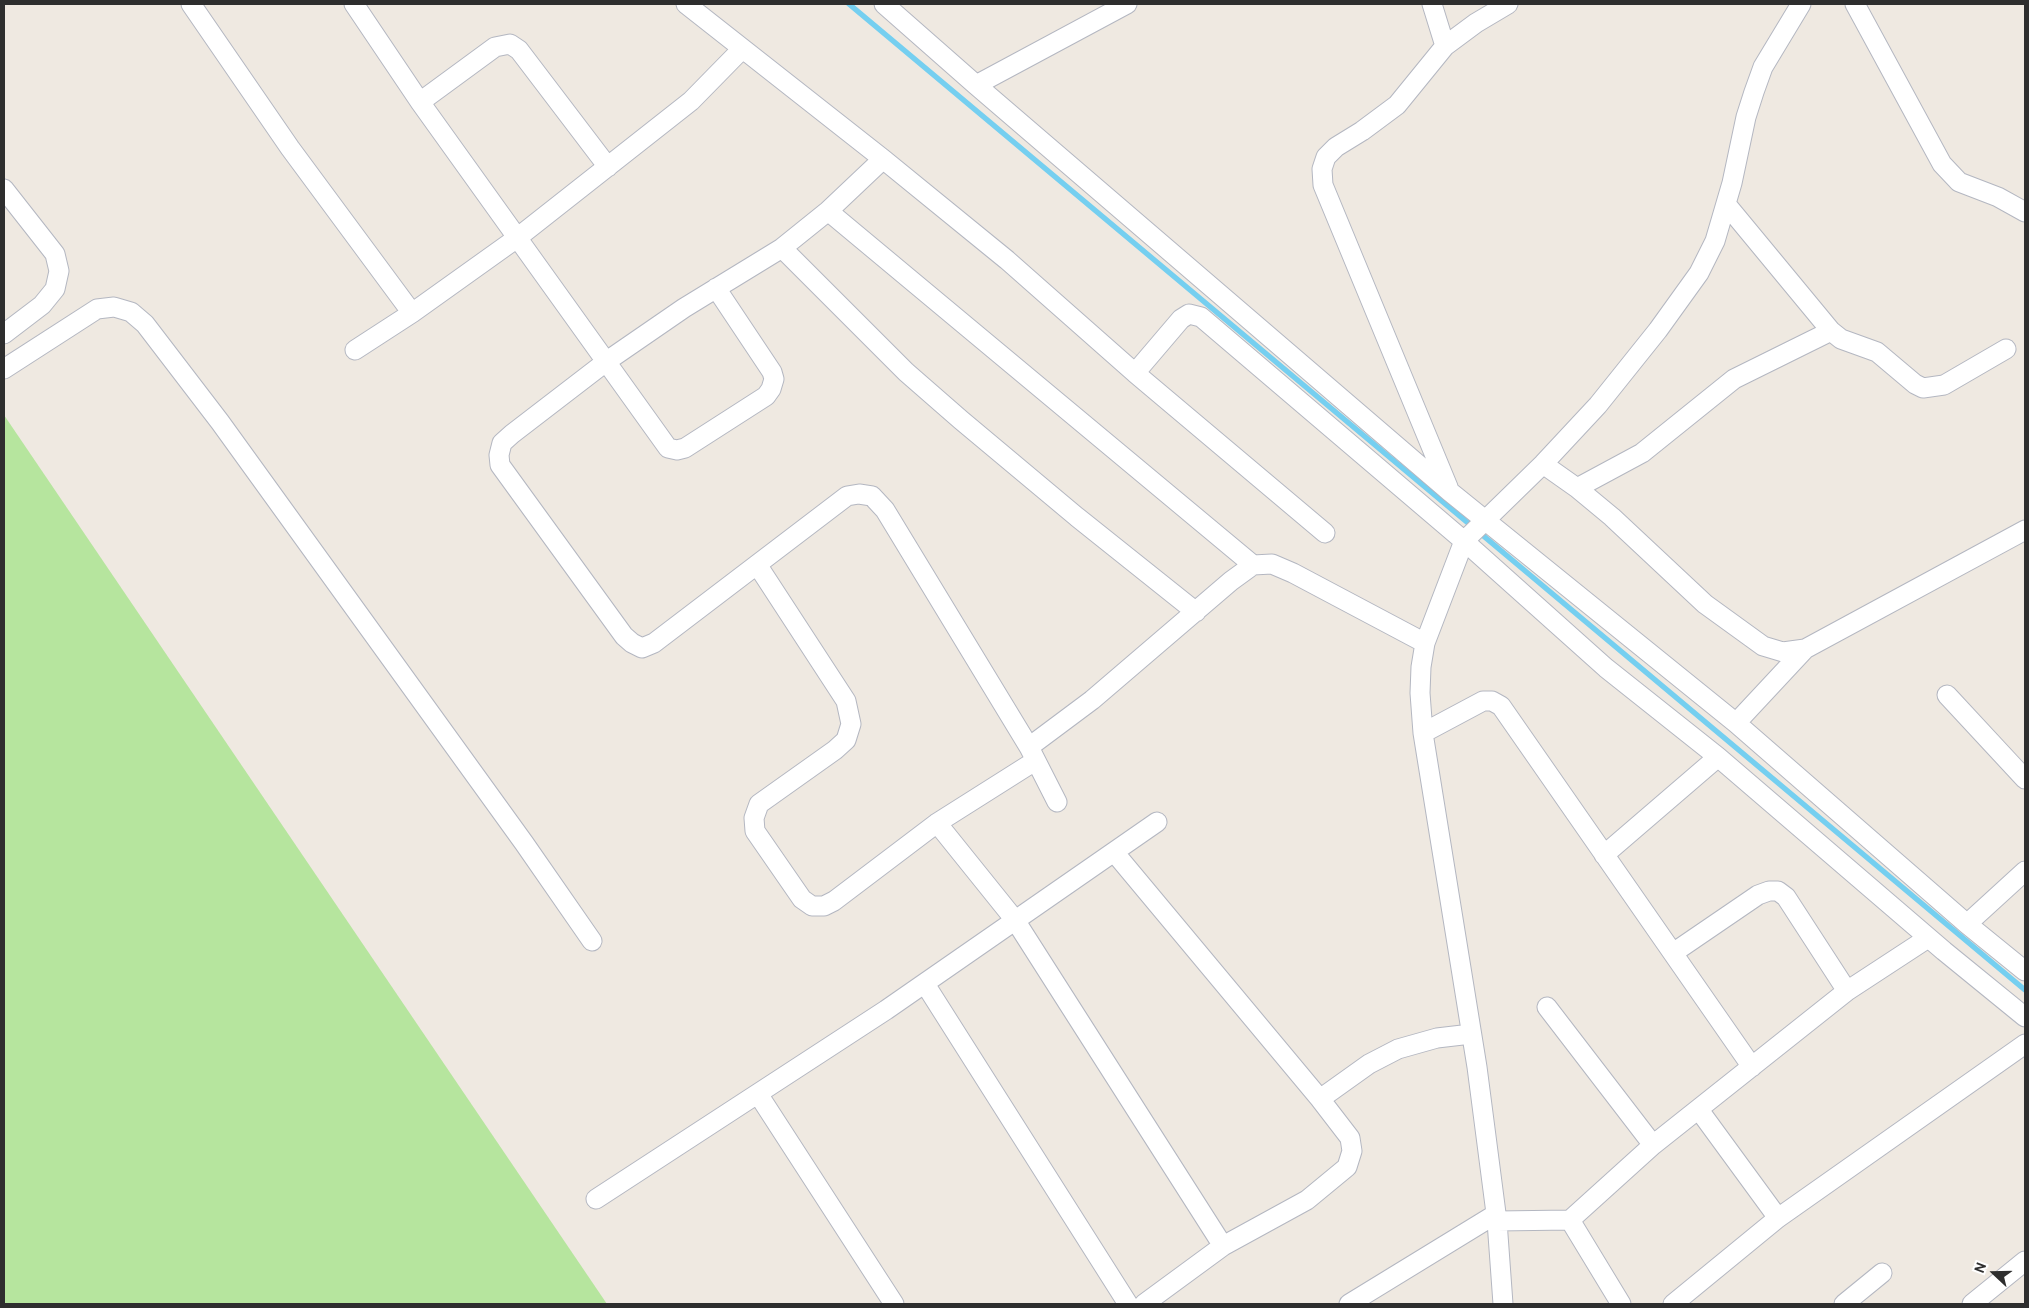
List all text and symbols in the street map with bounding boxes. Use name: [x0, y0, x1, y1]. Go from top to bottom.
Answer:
north arrow: [1969, 1248, 2019, 1298]
text: N: [1970, 1260, 1990, 1275]

